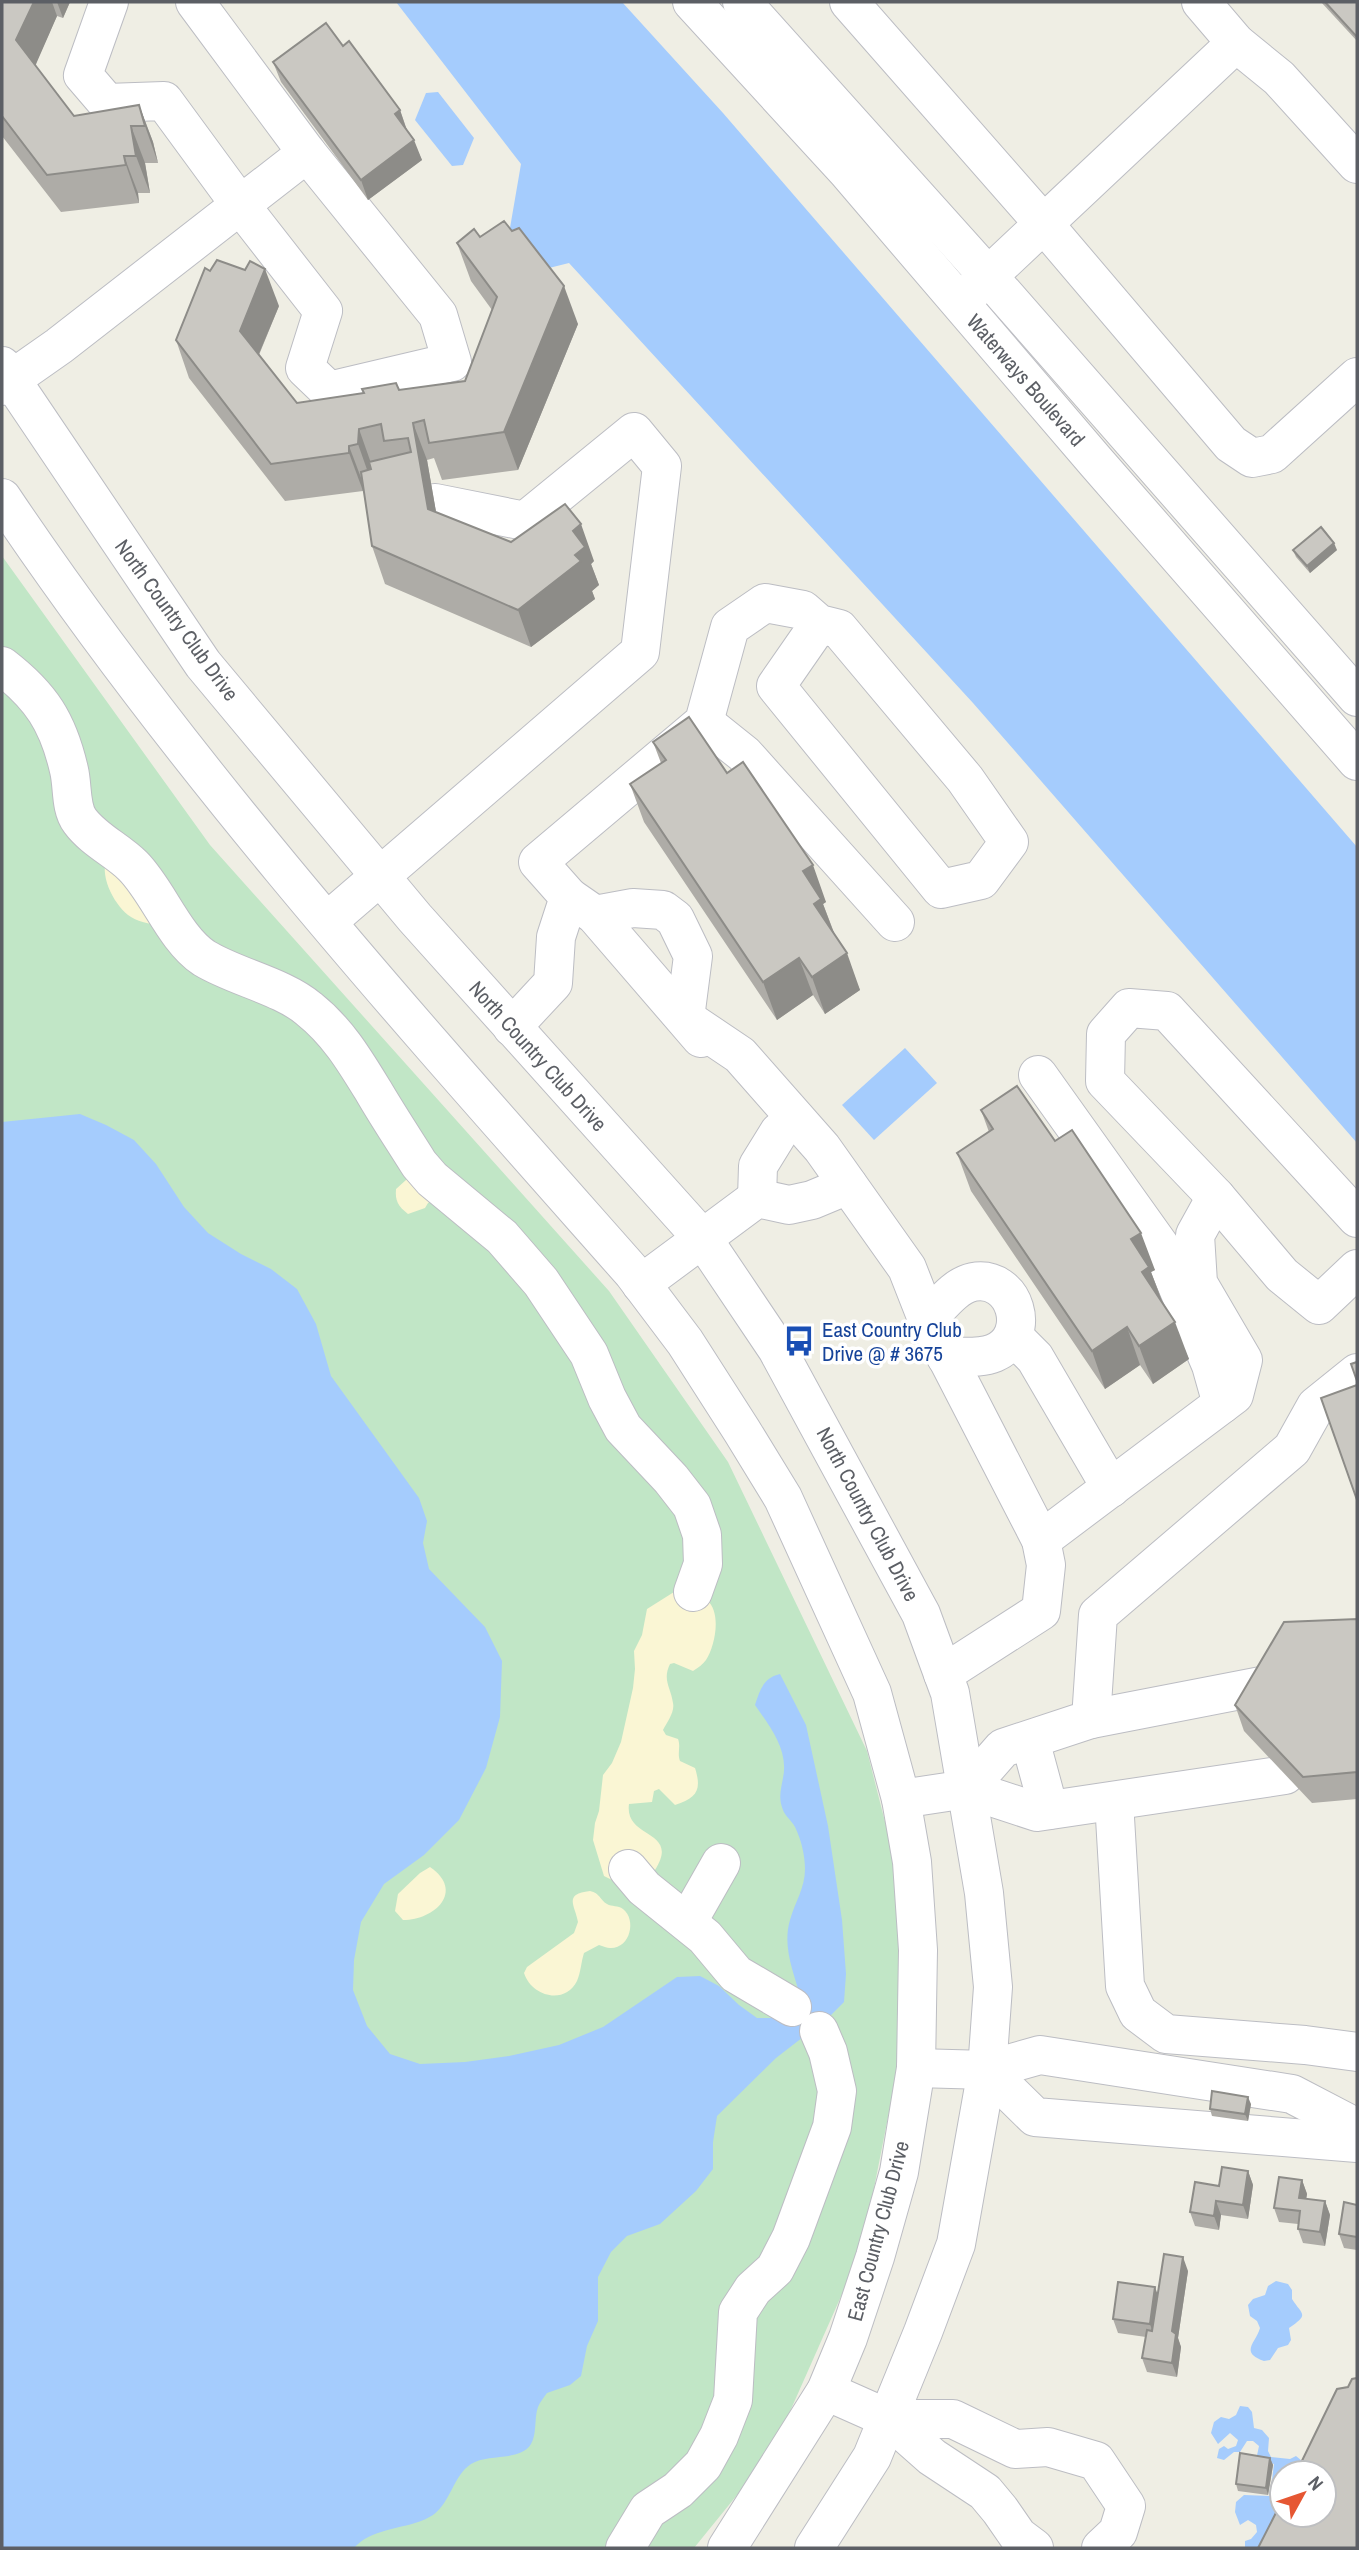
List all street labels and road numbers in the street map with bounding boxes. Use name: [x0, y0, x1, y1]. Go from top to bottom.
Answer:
street label: Waterways Boulevard: [960, 308, 1092, 452]
street label: North Country Club Drive: [108, 533, 246, 707]
street label: North Country Club Drive: [463, 974, 613, 1138]
street label: North Country Club Drive: [810, 1422, 926, 1606]
street label: East Country Club Drive: [840, 2138, 916, 2324]

